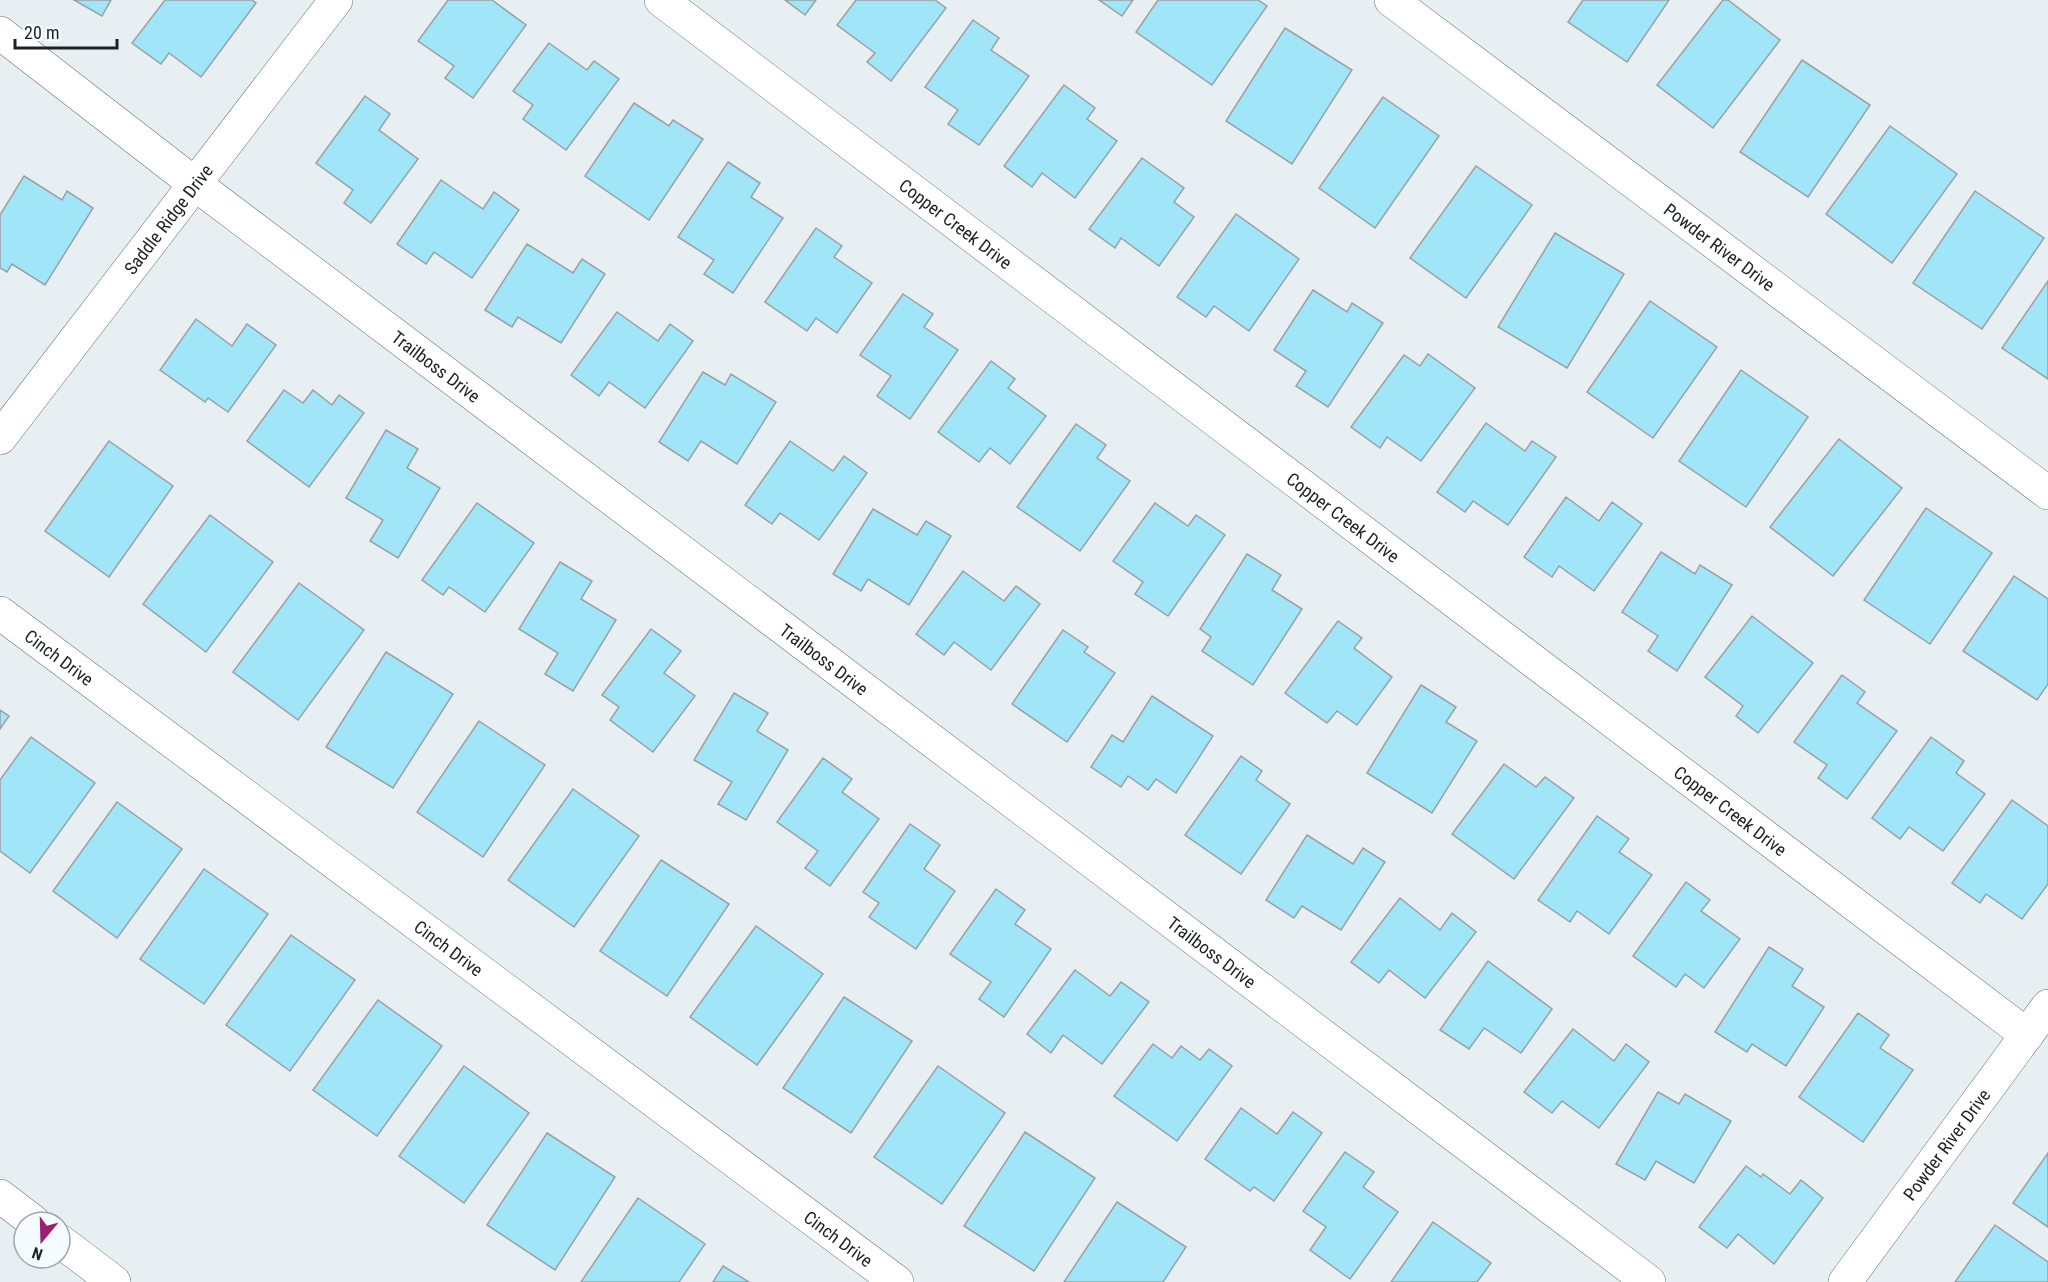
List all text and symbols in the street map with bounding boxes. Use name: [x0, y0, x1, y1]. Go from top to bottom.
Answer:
scale bar: [15, 12, 117, 50]
text: 20 m: [24, 22, 59, 43]
street label: Saddle Ridge Drive: [119, 160, 217, 278]
street label: Copper Creek Drive: [895, 174, 1016, 273]
street label: Powder River Drive: [1660, 198, 1779, 295]
street label: Trailboss Drive: [388, 326, 485, 406]
street label: Copper Creek Drive: [1283, 468, 1404, 566]
street label: Trailboss Drive: [776, 619, 872, 699]
street label: Cinch Drive: [21, 625, 98, 690]
street label: Copper Creek Drive: [1670, 761, 1791, 860]
street label: Trailboss Drive: [1164, 912, 1260, 992]
street label: Cinch Drive: [410, 915, 487, 980]
street label: Powder River Drive: [1898, 1084, 1994, 1204]
street label: Cinch Drive: [800, 1206, 877, 1271]
north arrow: [12, 1210, 72, 1270]
text: N: [30, 1243, 45, 1264]

